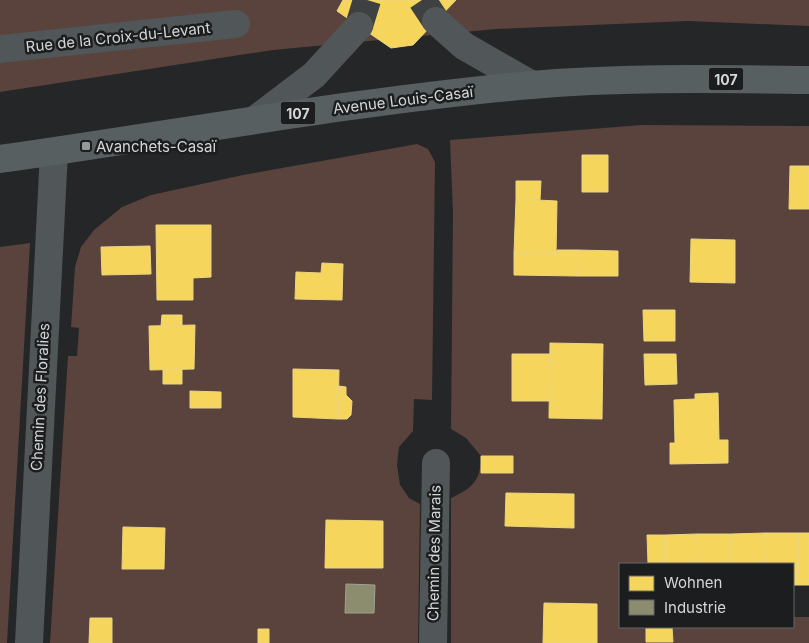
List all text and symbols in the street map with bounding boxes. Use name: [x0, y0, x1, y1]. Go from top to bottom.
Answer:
street label: Rue de la Croix-du-Levant: [25, 18, 211, 56]
road number: 107: [708, 68, 744, 90]
street label: Avenue Louis-Casaï: [332, 82, 476, 118]
road number: 107: [280, 102, 316, 125]
place label: Avanchets-Casaï: [96, 137, 217, 156]
marker: Avanchets-Casaï: [80, 140, 92, 152]
street label: Chemin des Floralies: [27, 323, 53, 471]
street label: Chemin des Marais: [423, 485, 445, 621]
legend: [619, 563, 794, 628]
text: Wohnen: [664, 573, 722, 592]
text: Industrie: [664, 598, 726, 617]

